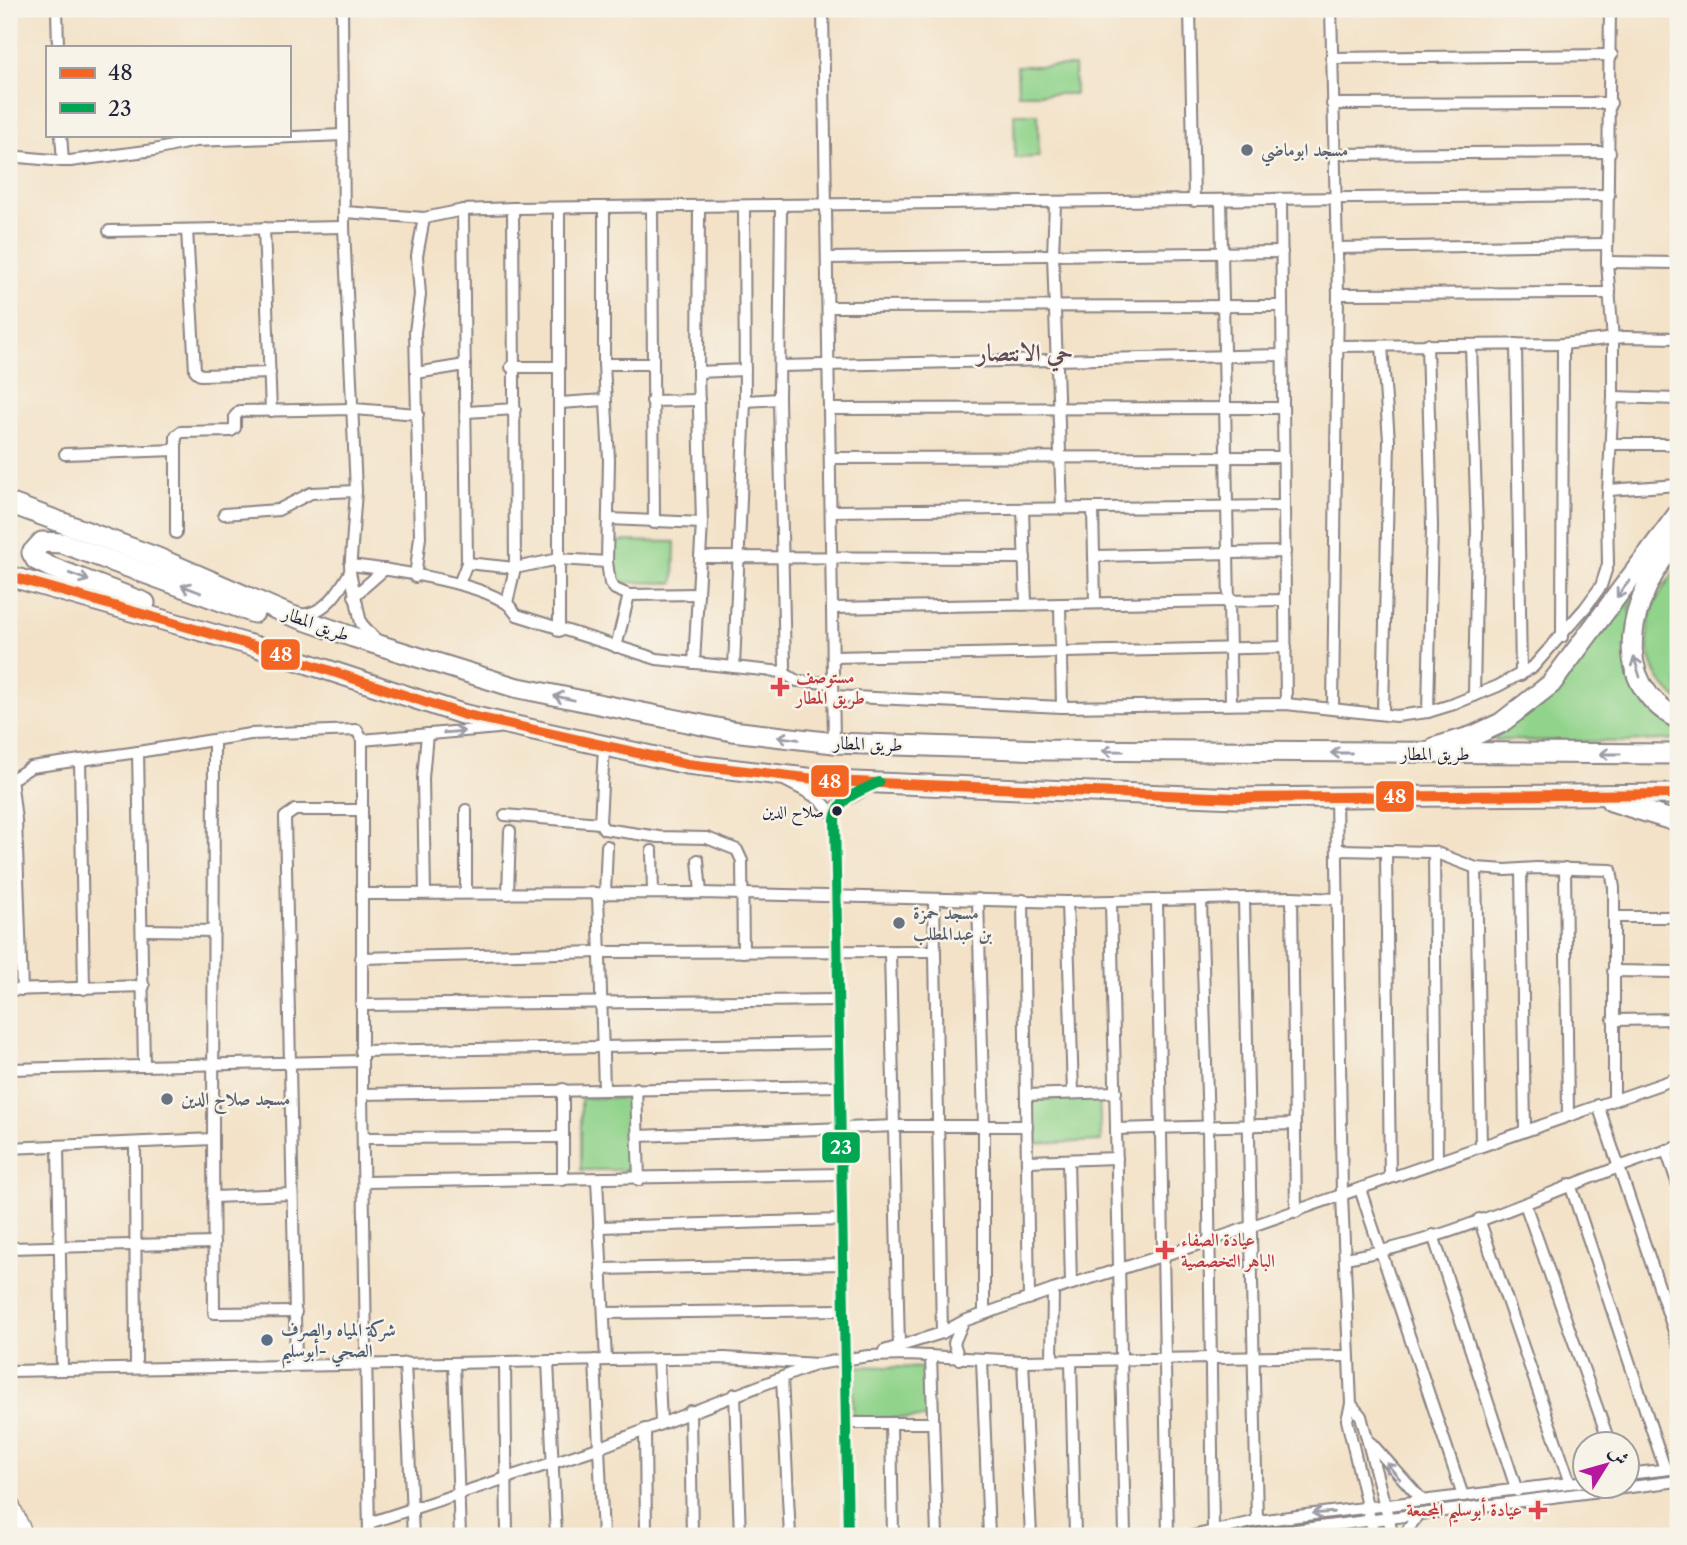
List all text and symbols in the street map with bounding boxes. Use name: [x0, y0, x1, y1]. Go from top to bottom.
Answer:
legend: [46, 46, 290, 136]
text: 48: [108, 60, 133, 85]
text: 23: [108, 96, 132, 121]
place label: مسجد ابوماضي: [1261, 139, 1348, 167]
marker: مسجد ابوماضي: [1239, 142, 1255, 158]
district label: حي الانتصار: [974, 338, 1073, 372]
one-way arrow: [68, 572, 90, 585]
one-way arrow: [1616, 579, 1630, 598]
one-way arrow: [181, 582, 202, 595]
street label: طريق المطار: [277, 601, 352, 647]
line badge: 48: [260, 638, 301, 671]
text: 48: [270, 643, 292, 666]
one-way arrow: [1630, 657, 1643, 679]
place label: مستوصف طريق المطار: [794, 666, 865, 710]
marker: مستوصف طريق المطار: [770, 677, 790, 697]
one-way arrow: [553, 690, 576, 704]
one-way arrow: [442, 725, 465, 738]
one-way arrow: [777, 731, 800, 744]
street label: طريق المطار: [831, 732, 903, 757]
street label: طريق المطار: [1398, 743, 1470, 766]
one-way arrow: [1102, 744, 1125, 758]
one-way arrow: [1329, 746, 1352, 760]
one-way arrow: [1599, 747, 1622, 761]
line badge: 48: [810, 764, 850, 798]
text: 48: [819, 770, 841, 793]
line badge: 48: [1375, 780, 1415, 813]
text: 48: [1384, 785, 1406, 808]
place label: صلاح الدين: [762, 801, 824, 826]
marker: صلاح الدين: [830, 804, 844, 818]
place label: مسجد حمزة بن عبدالمطلب: [913, 902, 993, 946]
marker: مسجد حمزة بن عبدالمطلب: [891, 915, 907, 931]
place label: مسجد صلاح الدين: [181, 1088, 290, 1115]
marker: مسجد صلاح الدين: [159, 1091, 175, 1107]
line badge: 23: [821, 1131, 861, 1164]
text: 23: [830, 1136, 852, 1159]
place label: عيادة الصفاء الباهر التخصصية: [1181, 1229, 1275, 1273]
marker: عيادة الصفاء الباهر التخصصية: [1155, 1240, 1175, 1260]
place label: شركة المياه والصرف الصحي -أبوسليم: [281, 1319, 396, 1369]
marker: شركة المياه والصرف الصحي -أبوسليم: [259, 1332, 275, 1348]
north arrow: [1572, 1430, 1642, 1500]
text: ش: [1604, 1441, 1634, 1470]
one-way arrow: [1385, 1462, 1401, 1480]
place label: عيادة أبوسليم المجمعة: [1406, 1497, 1522, 1528]
marker: عيادة أبوسليم المجمعة: [1528, 1500, 1548, 1520]
one-way arrow: [1313, 1507, 1335, 1520]

